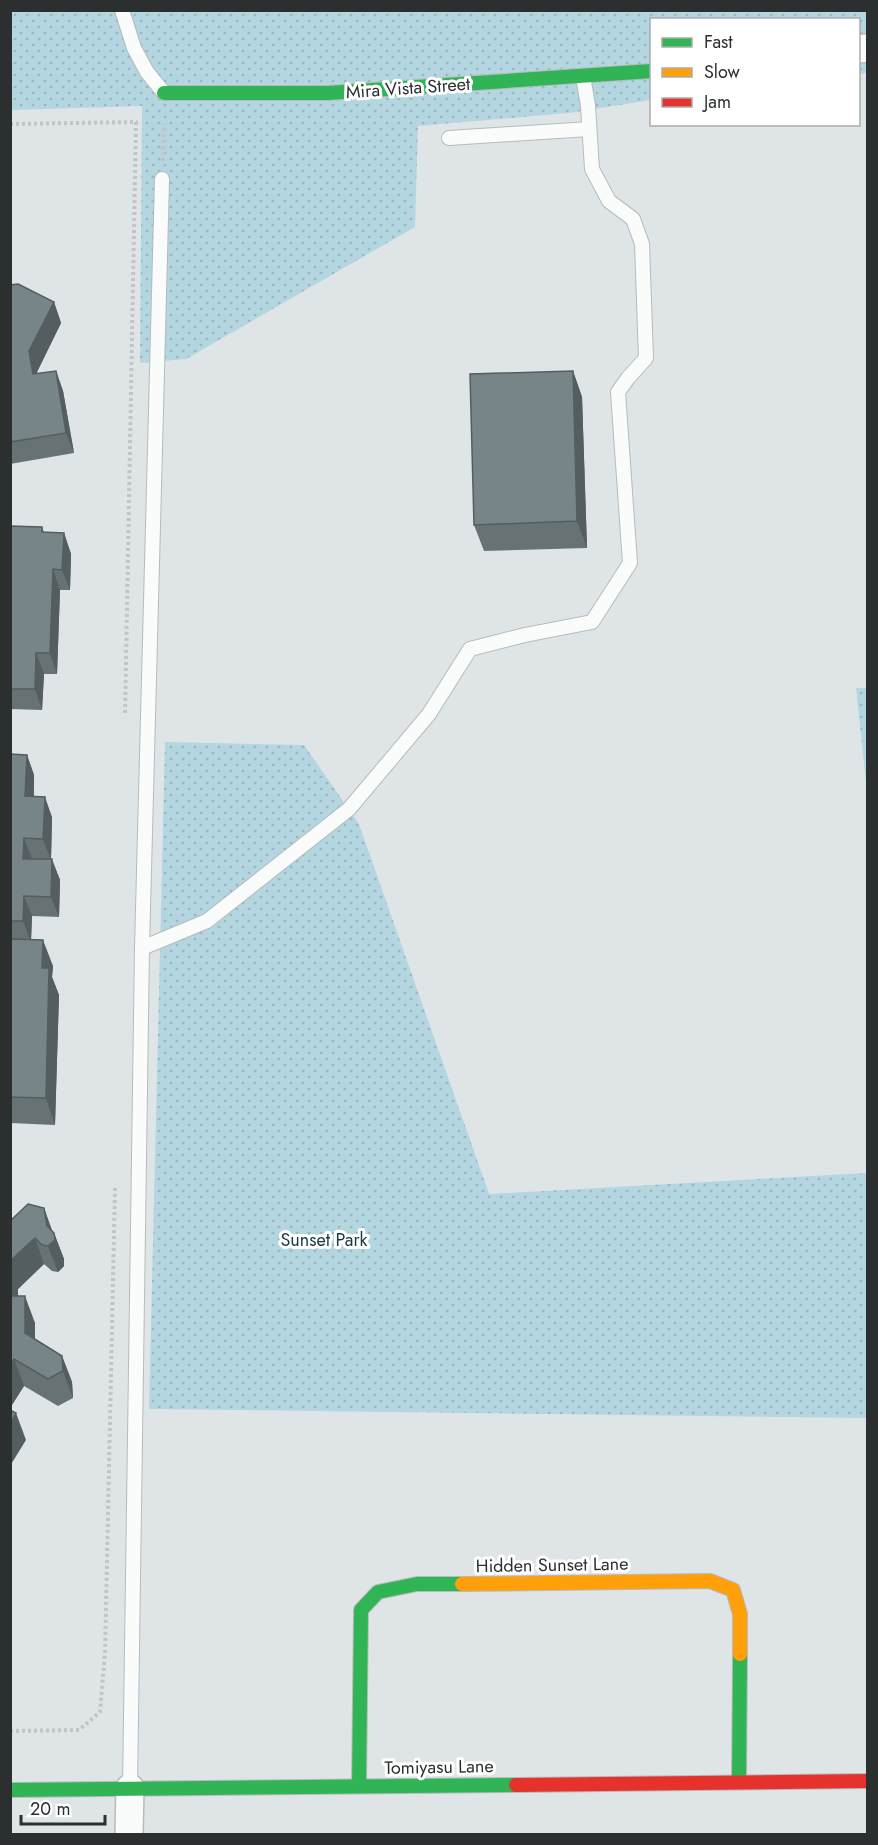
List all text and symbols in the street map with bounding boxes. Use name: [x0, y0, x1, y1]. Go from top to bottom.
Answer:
legend: [650, 18, 860, 126]
text: Fast: [704, 29, 733, 55]
text: Slow: [704, 59, 741, 85]
street label: Mira Vista Street: [345, 71, 472, 105]
text: Jam: [702, 89, 731, 115]
park label: Sunset Park: [280, 1227, 368, 1253]
street label: Hidden Sunset Lane: [475, 1551, 629, 1579]
street label: Tomiyasu Lane: [384, 1753, 494, 1781]
scale bar: [21, 1788, 105, 1826]
text: 20 m: [30, 1796, 70, 1822]

